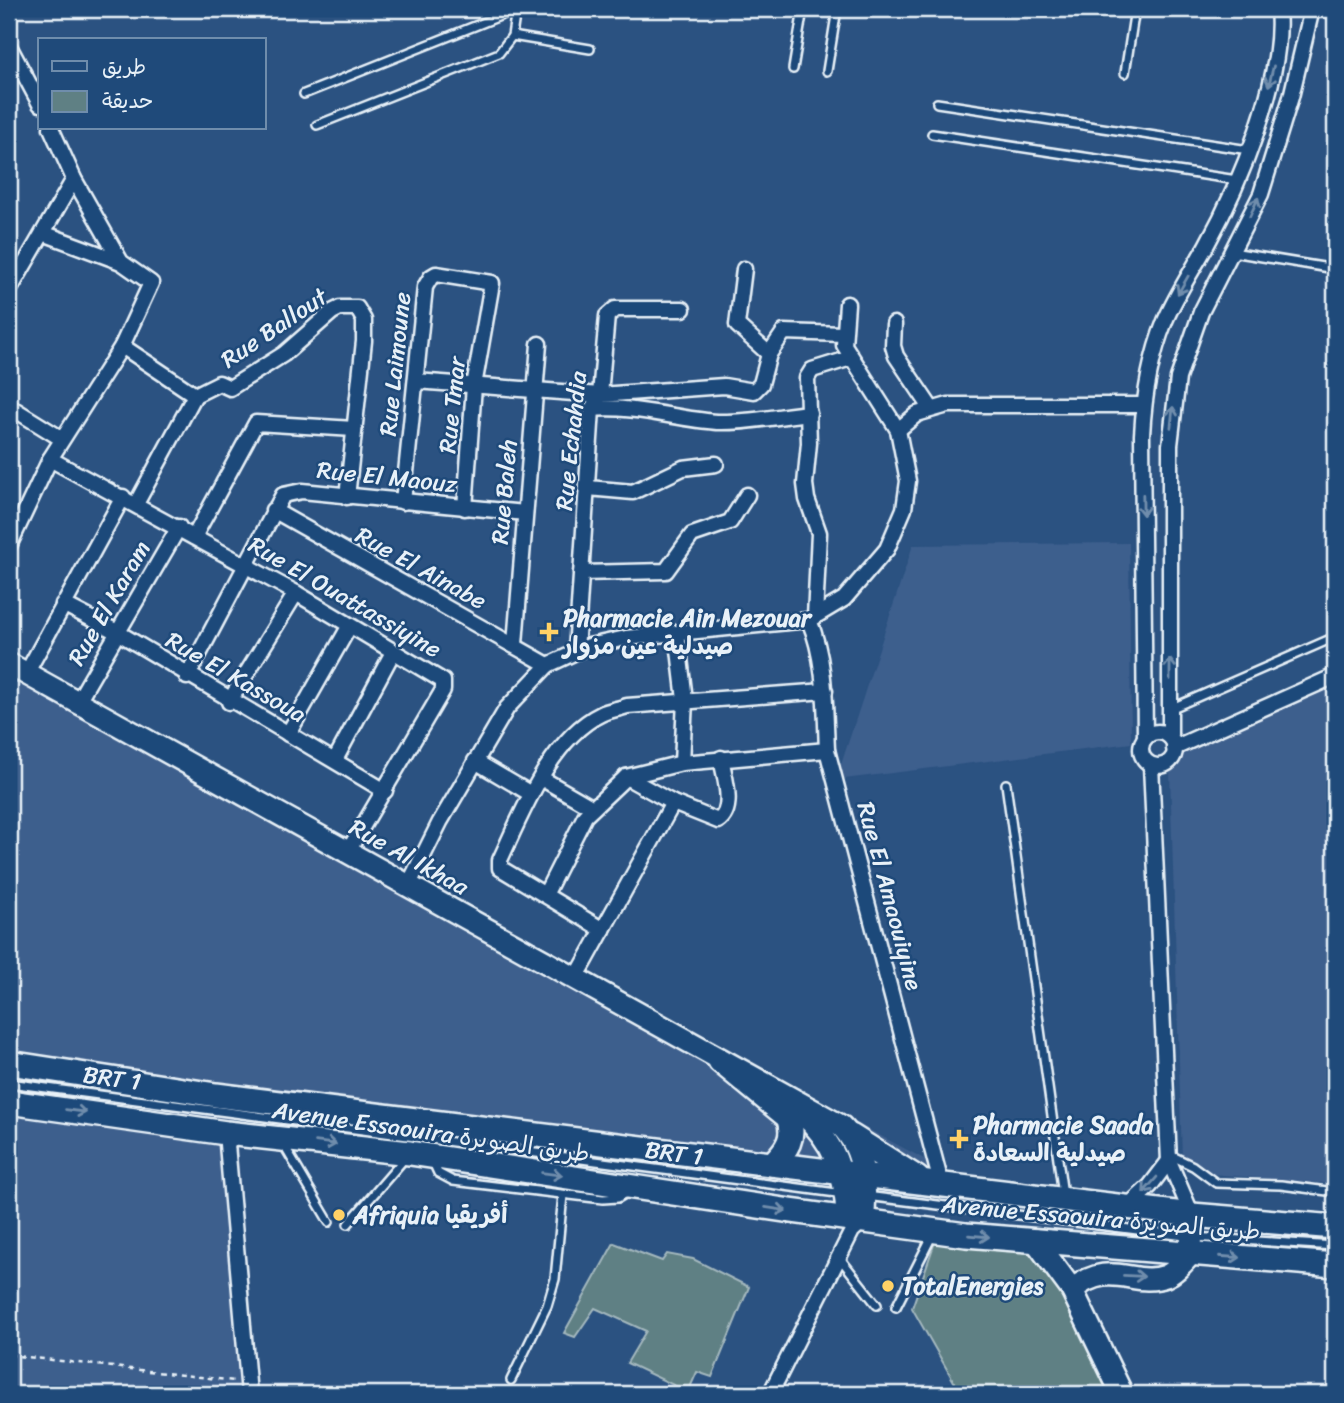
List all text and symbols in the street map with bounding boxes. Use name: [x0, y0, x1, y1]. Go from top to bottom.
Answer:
legend: [38, 38, 266, 130]
text: طريق: [102, 48, 146, 86]
one-way arrow: [1264, 64, 1277, 87]
text: حديقة: [102, 82, 153, 120]
one-way arrow: [1248, 197, 1261, 218]
one-way arrow: [1176, 274, 1189, 295]
street label: Rue Ballout: [212, 276, 337, 379]
street label: Rue Laimoune: [367, 290, 423, 438]
street label: Rue Tmar: [426, 352, 478, 455]
street label: Rue Echahdia: [543, 368, 599, 513]
one-way arrow: [1166, 406, 1179, 429]
street label: Rue Baleh: [478, 438, 530, 546]
street label: Rue El Maouz: [315, 449, 460, 505]
one-way arrow: [1136, 493, 1150, 516]
street label: Rue El Ainabe: [348, 515, 494, 621]
street label: Rue El Ouattassiyine: [240, 524, 450, 670]
street label: Rue El Karam: [56, 532, 162, 674]
place label: Pharmacie Ain Mezouar صيدلية عين مزوار: [561, 597, 813, 667]
street label: Rue El Kassoua: [157, 620, 315, 734]
marker: Pharmacie Ain Mezouar صيدلية عين مزوار: [541, 624, 557, 640]
one-way arrow: [1163, 658, 1177, 681]
street label: Rue El Amaouiyine: [845, 797, 935, 995]
street label: Rue Al Ikhaa: [341, 807, 478, 908]
street label: BRT 1: [80, 1053, 144, 1103]
street label: Avenue Essaouira طريق الصويرة: [269, 1089, 592, 1175]
place label: Pharmacie Saada صيدلية السعادة: [973, 1104, 1154, 1174]
one-way arrow: [64, 1105, 87, 1118]
street label: BRT 1: [642, 1128, 706, 1178]
marker: Pharmacie Saada صيدلية السعادة: [951, 1131, 967, 1147]
one-way arrow: [314, 1136, 337, 1149]
one-way arrow: [540, 1168, 562, 1181]
one-way arrow: [1142, 1176, 1158, 1194]
street label: Avenue Essaouira طريق الصويرة: [939, 1183, 1262, 1253]
place label: Afriquia أفريقيا: [352, 1194, 508, 1236]
one-way arrow: [764, 1203, 787, 1216]
marker: Afriquia أفريقيا: [331, 1207, 347, 1223]
one-way arrow: [967, 1230, 990, 1243]
one-way arrow: [1218, 1251, 1241, 1264]
place label: TotalEnergies: [902, 1265, 1045, 1307]
one-way arrow: [1122, 1269, 1145, 1282]
marker: TotalEnergies: [880, 1278, 896, 1294]

